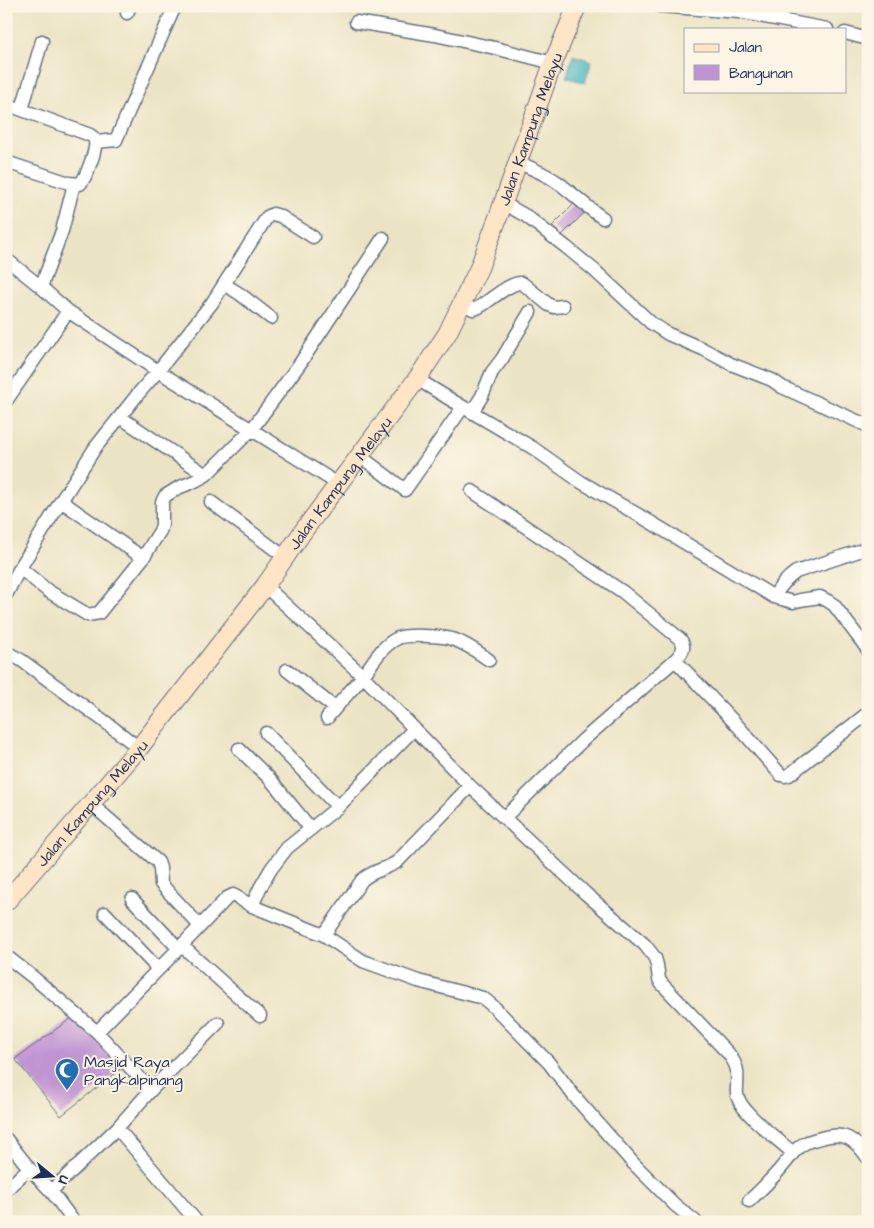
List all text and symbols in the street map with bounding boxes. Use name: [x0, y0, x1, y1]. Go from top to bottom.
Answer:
legend: [684, 28, 846, 92]
text: Jalan: [729, 37, 763, 58]
street label: Jalan Kampung Melayu: [493, 49, 568, 209]
text: Bangunan: [729, 63, 793, 85]
street label: Jalan Kampung Melayu: [284, 412, 397, 555]
street label: Jalan Kampung Melayu: [31, 735, 153, 872]
place label: Masjid Raya Pangkalpinang: [84, 1051, 183, 1092]
mosque icon: Masjid Raya Pangkalpinang: [54, 1057, 80, 1091]
north arrow: [28, 1150, 78, 1200]
text: U: [53, 1173, 74, 1187]

